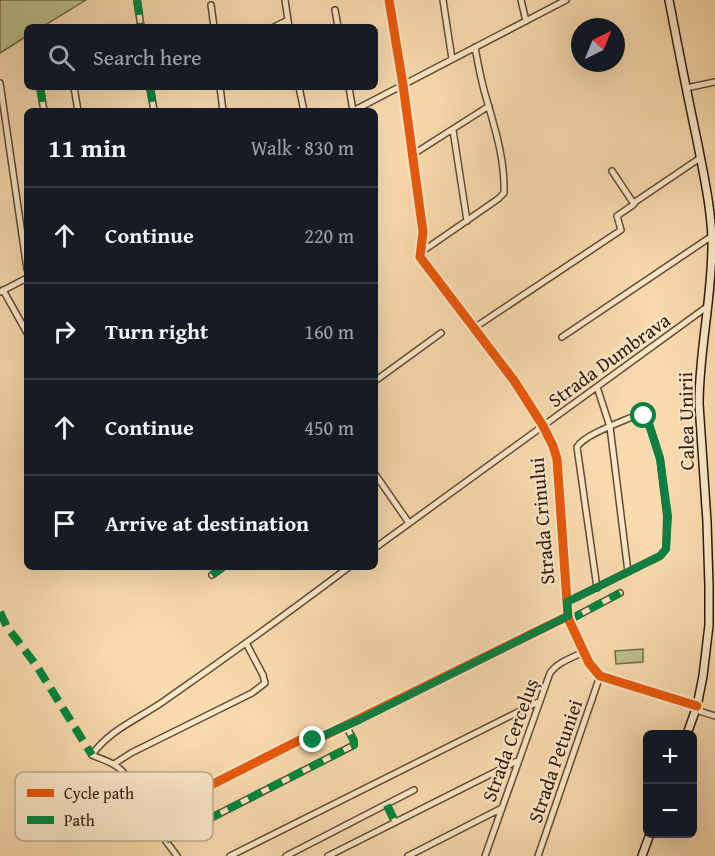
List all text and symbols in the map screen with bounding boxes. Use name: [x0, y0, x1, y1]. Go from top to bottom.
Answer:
north arrow: [571, 18, 625, 72]
search box: [24, 24, 378, 90]
icon: search: [45, 41, 78, 74]
text: Search here: [93, 41, 202, 73]
text: 11 min: [48, 128, 126, 167]
text: Walk · 830 m: [251, 133, 354, 162]
icon: ahead: [48, 219, 81, 252]
text: Continue: [105, 219, 194, 251]
text: 220 m: [304, 221, 354, 250]
street label: Strada Dumbrava: [542, 305, 676, 414]
icon: right: [48, 315, 81, 348]
text: Turn right: [105, 315, 208, 347]
text: 160 m: [304, 317, 354, 346]
street label: Calea Unirii: [670, 371, 701, 471]
route start: [630, 402, 656, 428]
icon: ahead: [48, 411, 81, 444]
text: Continue: [105, 411, 194, 443]
text: 450 m: [304, 413, 354, 442]
street label: Strada Crinului: [521, 456, 562, 586]
icon: arrive: [48, 507, 81, 540]
text: Arrive at destination: [105, 507, 309, 539]
street label: Strada Cerceluș: [474, 674, 545, 806]
street label: Strada Petuniei: [520, 695, 589, 826]
route end: [299, 726, 325, 752]
map controls: [643, 730, 697, 838]
button: +: [643, 730, 697, 784]
legend: [15, 772, 213, 841]
text: Cycle path: [64, 781, 134, 805]
button: −: [643, 784, 697, 838]
text: Path: [64, 808, 95, 832]

